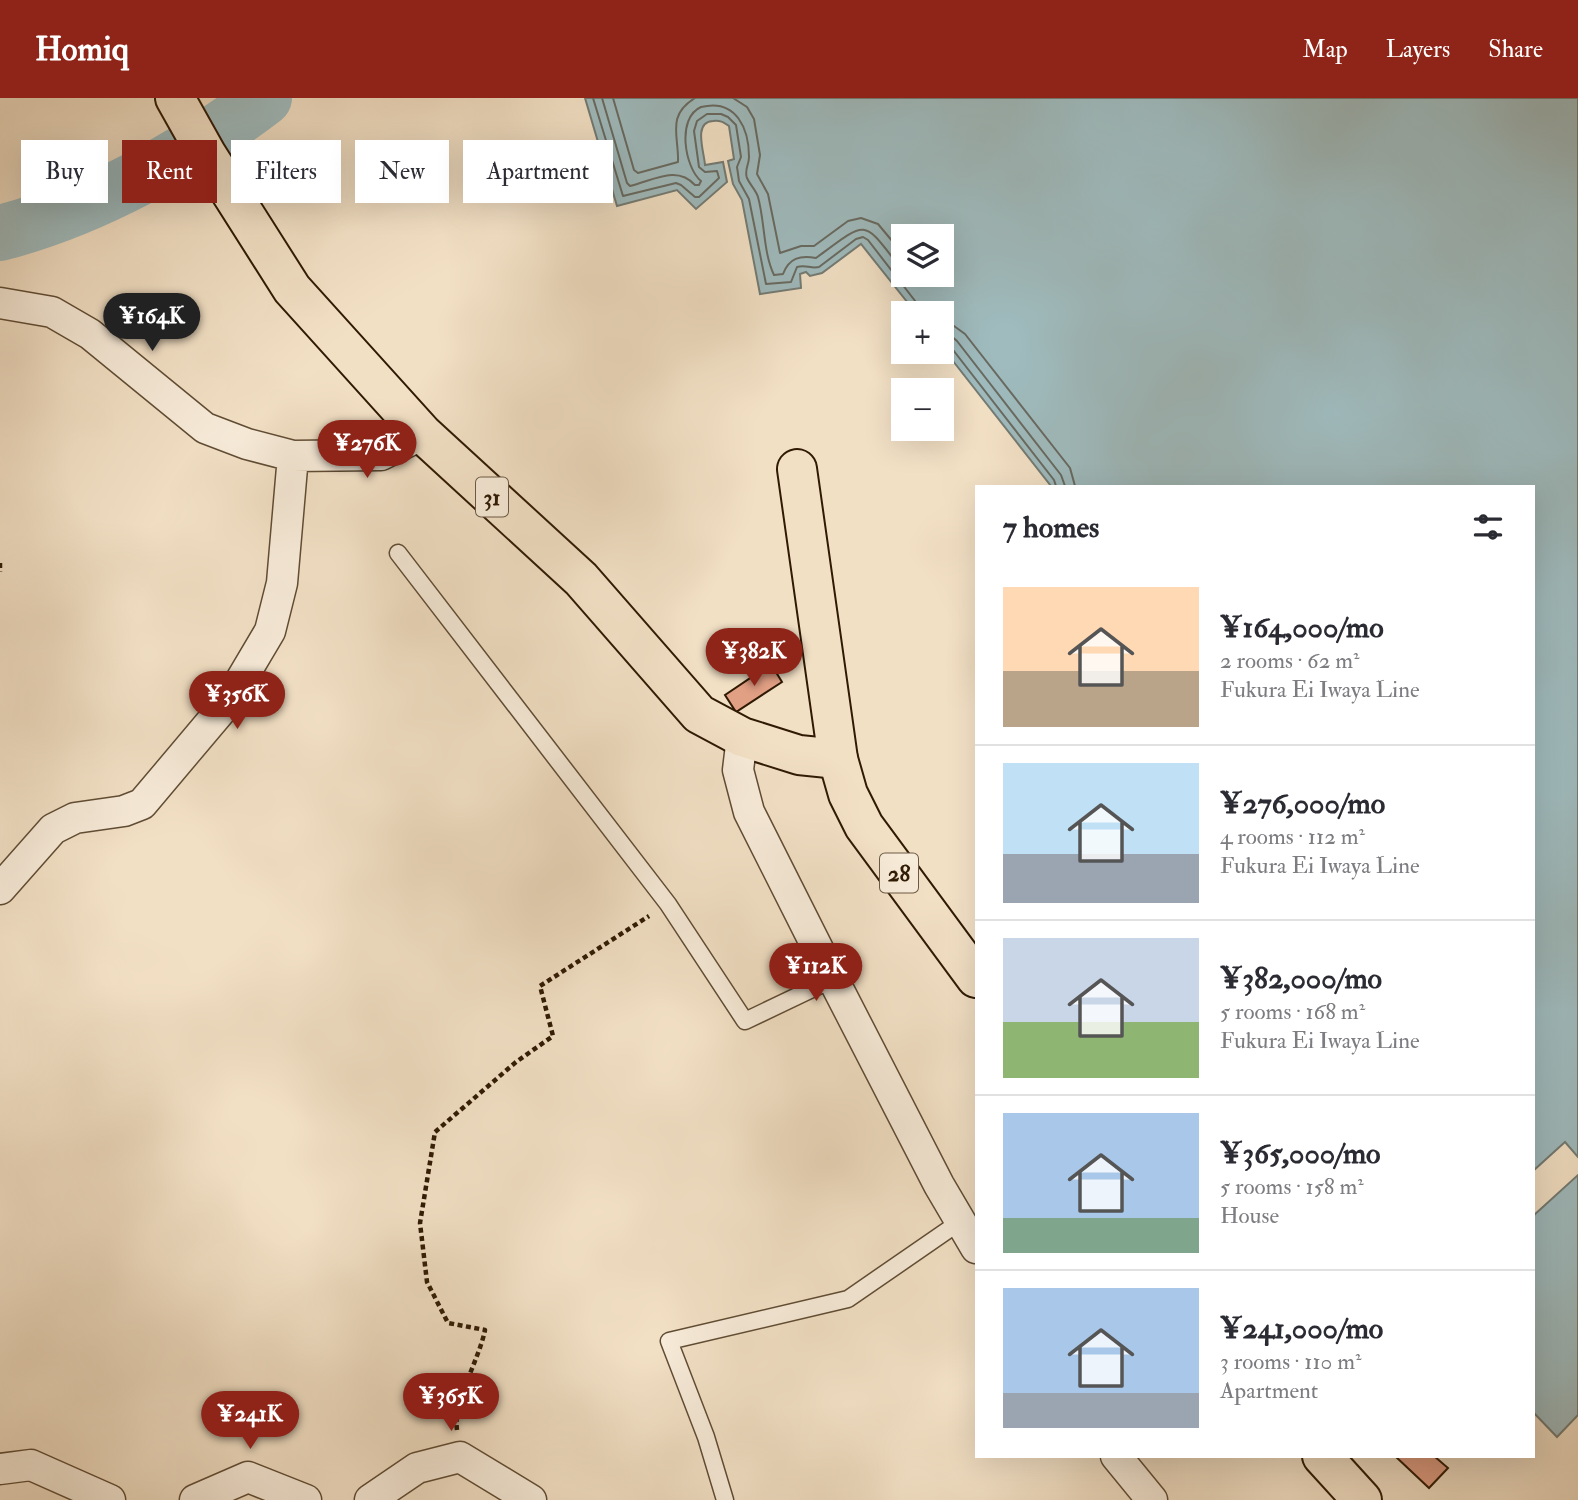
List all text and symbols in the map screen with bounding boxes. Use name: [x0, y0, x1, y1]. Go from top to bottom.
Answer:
text: Homiq: [35, 29, 129, 70]
text: Map: [1303, 34, 1348, 65]
text: Layers: [1386, 34, 1450, 65]
text: Share: [1488, 34, 1543, 65]
chip: Buy: [21, 140, 108, 203]
chip: Rent: [122, 140, 217, 203]
chip: Filters: [231, 140, 341, 203]
chip: New: [355, 140, 449, 203]
chip: Apartment: [463, 140, 613, 203]
map controls: [891, 224, 954, 441]
button: layers: [891, 224, 954, 287]
pin: ¥164K: [103, 294, 201, 353]
text: ¥164K: [119, 301, 185, 330]
button: +: [891, 301, 954, 364]
button: −: [891, 378, 954, 441]
pin: ¥276K: [318, 420, 416, 480]
text: ¥276K: [333, 428, 401, 457]
road number: 31: [476, 478, 508, 516]
icon: filters: [1469, 508, 1507, 546]
text: 7 homes: [1003, 509, 1099, 546]
text: ¥164,000/mo: [1220, 609, 1384, 646]
icon: home: [1059, 615, 1143, 699]
pin: ¥382K: [705, 628, 803, 688]
text: ¥382K: [722, 636, 786, 665]
text: 2 rooms · 62 m²: [1220, 646, 1359, 675]
pin: ¥356K: [188, 672, 286, 731]
text: Fukura Ei Iwaya Line: [1220, 675, 1420, 704]
text: ¥356K: [205, 679, 269, 708]
text: ¥276,000/mo: [1220, 785, 1385, 822]
icon: home: [1059, 791, 1143, 875]
text: 4 rooms · 112 m²: [1220, 822, 1365, 851]
text: Fukura Ei Iwaya Line: [1220, 851, 1420, 880]
road number: 28: [880, 853, 918, 892]
pin: ¥112K: [767, 944, 865, 1003]
text: ¥112K: [785, 951, 847, 980]
text: ¥382,000/mo: [1220, 960, 1382, 997]
icon: home: [1059, 966, 1143, 1050]
text: 5 rooms · 168 m²: [1220, 997, 1365, 1026]
text: Fukura Ei Iwaya Line: [1220, 1026, 1420, 1055]
text: ¥365,000/mo: [1220, 1135, 1381, 1172]
icon: home: [1059, 1141, 1143, 1225]
text: 5 rooms · 158 m²: [1220, 1172, 1364, 1201]
text: House: [1220, 1201, 1279, 1230]
text: ¥241,000/mo: [1220, 1310, 1383, 1347]
icon: home: [1059, 1316, 1143, 1400]
text: 3 rooms · 110 m²: [1220, 1347, 1361, 1376]
pin: ¥365K: [402, 1374, 500, 1433]
text: Apartment: [1220, 1376, 1318, 1405]
text: ¥365K: [419, 1381, 483, 1410]
pin: ¥241K: [201, 1392, 299, 1451]
text: ¥241K: [217, 1399, 283, 1428]

